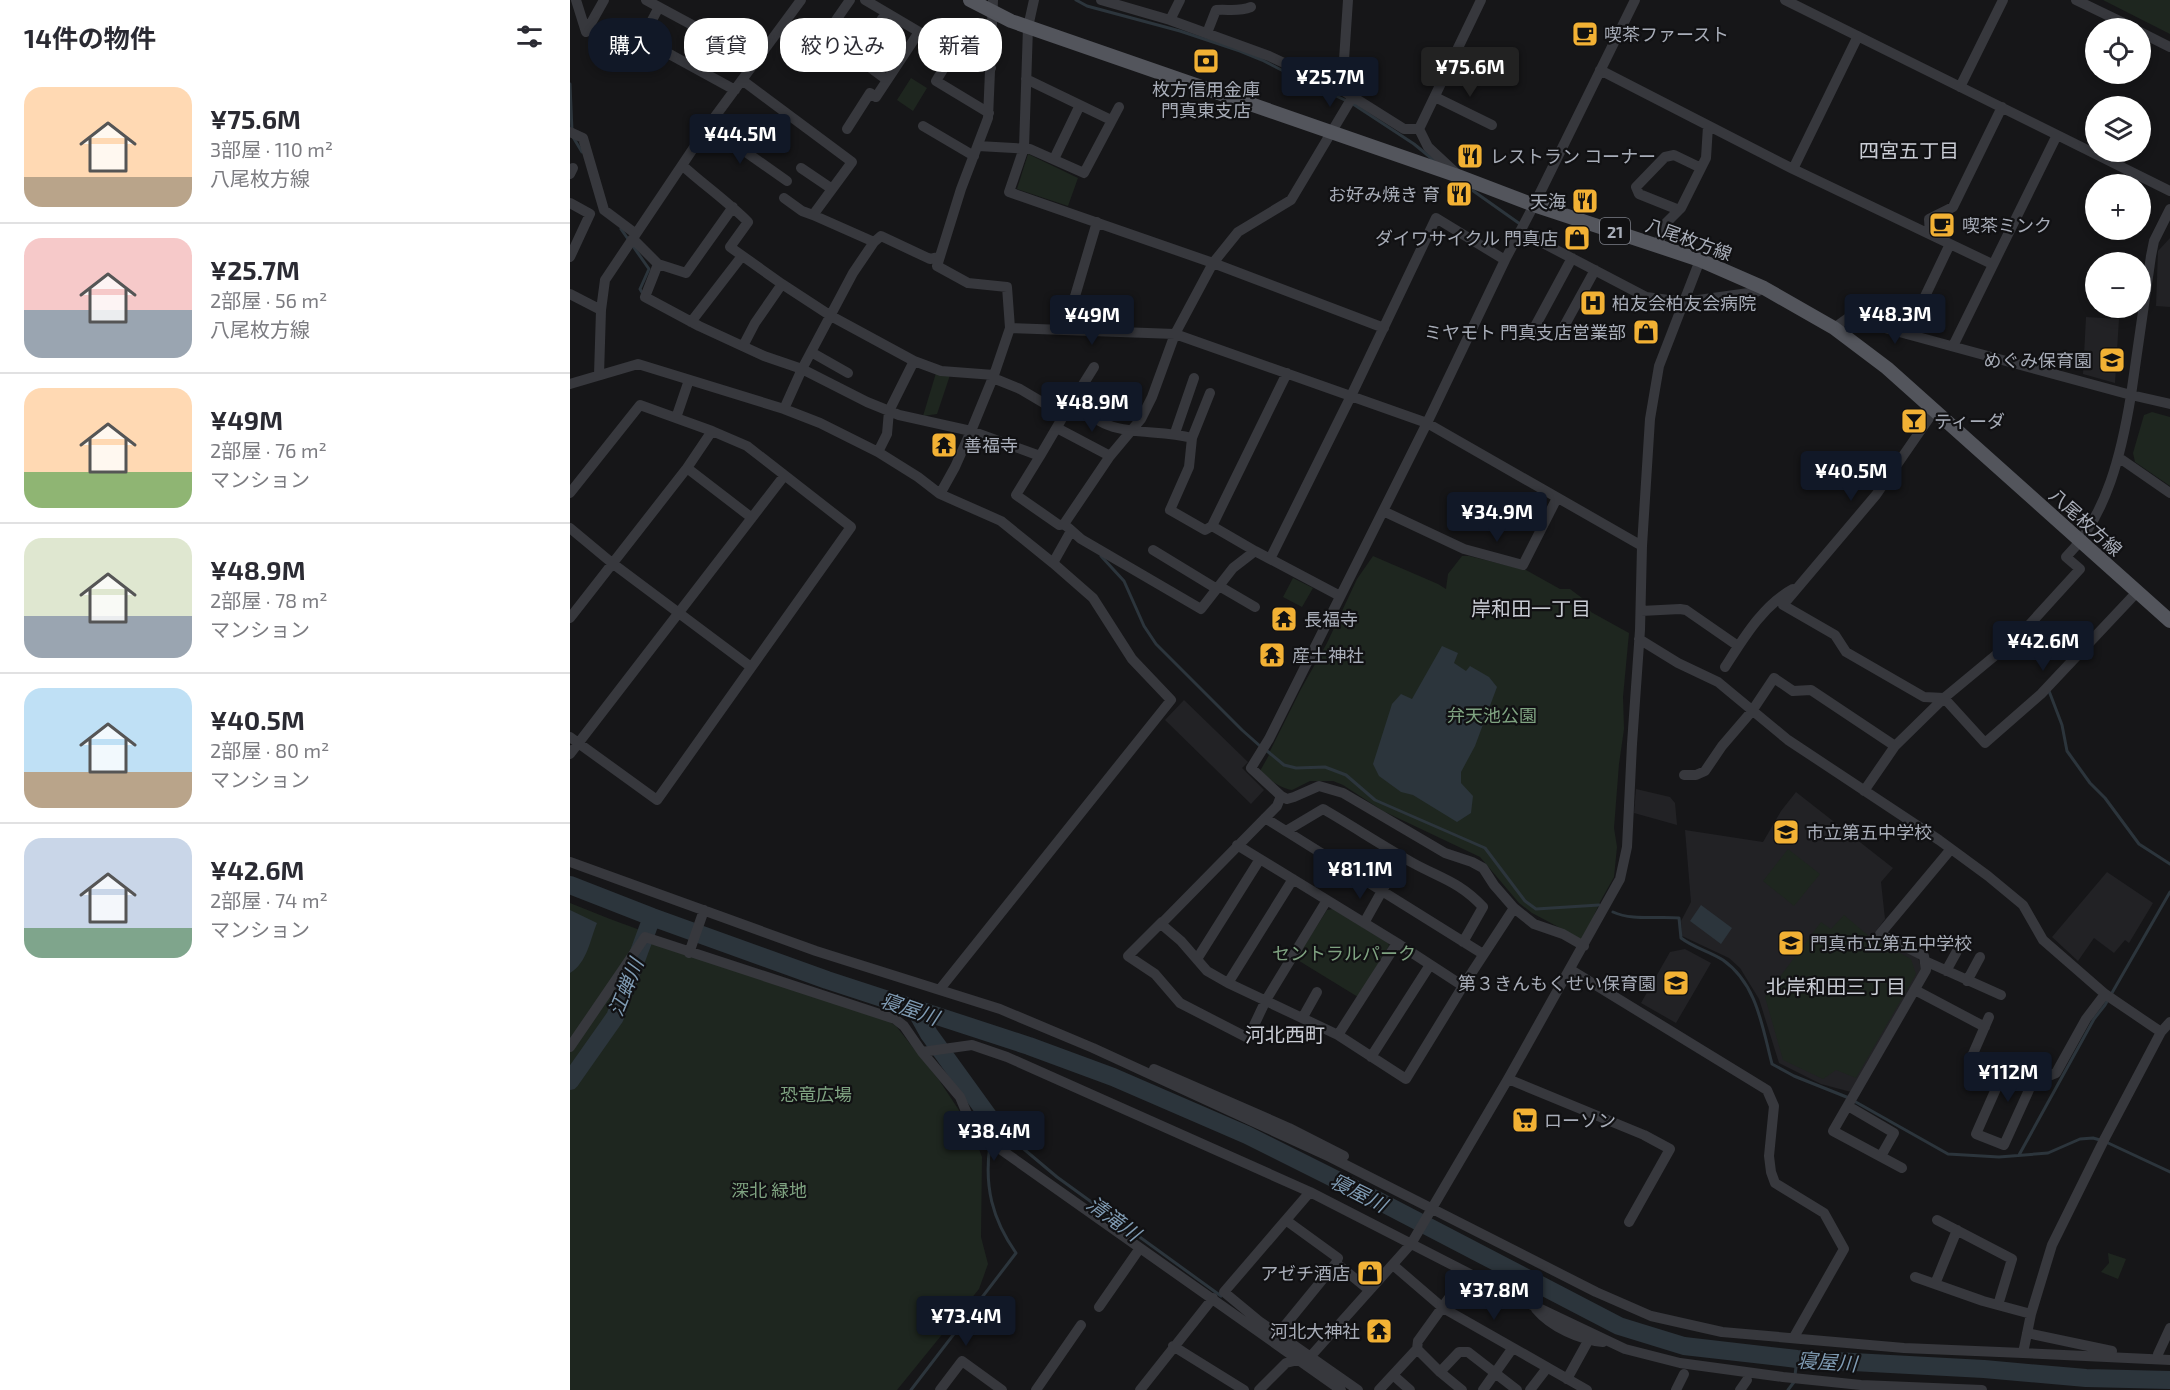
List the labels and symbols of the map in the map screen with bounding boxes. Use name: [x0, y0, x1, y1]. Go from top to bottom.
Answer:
cafe icon: 喫茶ファースト: [1570, 19, 1600, 49]
place label: 喫茶ファースト: [1604, 23, 1729, 45]
bank icon: 枚方信用金庫 門真東支店: [1191, 46, 1221, 76]
pin: ¥75.6M: [1421, 47, 1519, 98]
pin: ¥25.7M: [1281, 57, 1379, 108]
place label: 枚方信用金庫 門真東支店: [1152, 78, 1260, 121]
pin: ¥44.5M: [691, 114, 789, 165]
district label: 四宮五丁目: [1859, 138, 1959, 162]
restaurant icon: レストラン コーナー: [1455, 141, 1485, 171]
place label: レストラン コーナー: [1490, 145, 1656, 167]
restaurant icon: お好み焼き 育: [1444, 179, 1474, 209]
place label: お好み焼き 育: [1328, 183, 1440, 205]
restaurant icon: 天海: [1570, 186, 1600, 216]
place label: 天海: [1530, 190, 1566, 212]
cafe icon: 喫茶ミンク: [1927, 210, 1957, 240]
street label: 八尾枚方線: [1643, 213, 1735, 265]
place label: 喫茶ミンク: [1962, 214, 2052, 236]
road number: 21: [1600, 218, 1630, 244]
shop icon: ダイワサイクル 門真店: [1562, 223, 1592, 253]
place label: ダイワサイクル 門真店: [1375, 227, 1558, 249]
hospital icon: 柏友会柏友会病院: [1578, 288, 1608, 318]
place label: 柏友会柏友会病院: [1612, 292, 1756, 314]
pin: ¥48.3M: [1846, 294, 1944, 345]
pin: ¥49M: [1056, 295, 1128, 346]
shop icon: ミヤモト 門真支店営業部: [1631, 317, 1661, 347]
place label: ミヤモト 門真支店営業部: [1424, 321, 1626, 343]
school or university icon: めぐみ保育園: [2097, 345, 2127, 375]
place label: めぐみ保育園: [1983, 349, 2092, 371]
pin: ¥48.9M: [1043, 382, 1141, 433]
bar icon: ティーダ: [1899, 406, 1929, 436]
place label: ティーダ: [1934, 410, 2005, 432]
temple icon: 善福寺: [929, 430, 959, 460]
place label: 善福寺: [964, 434, 1018, 456]
pin: ¥40.5M: [1802, 451, 1900, 502]
street label: 八尾枚方線: [2045, 484, 2127, 560]
pin: ¥34.9M: [1448, 492, 1546, 543]
district label: 岸和田一丁目: [1471, 596, 1591, 620]
temple icon: 長福寺: [1269, 604, 1299, 634]
place label: 長福寺: [1304, 608, 1358, 630]
pin: ¥42.6M: [1994, 621, 2092, 672]
temple icon: 産土神社: [1257, 640, 1287, 670]
place label: 産土神社: [1292, 644, 1364, 666]
park label: 弁天池公園: [1447, 704, 1537, 726]
school or university icon: 市立第五中学校: [1771, 817, 1801, 847]
place label: 市立第五中学校: [1806, 821, 1932, 843]
pin: ¥81.1M: [1311, 849, 1409, 900]
school or university icon: 門真市立第五中学校: [1776, 928, 1806, 958]
place label: 門真市立第五中学校: [1810, 932, 1972, 954]
park label: セントラルパーク: [1272, 942, 1416, 964]
water label: 江蝉川: [603, 953, 648, 1019]
school or university icon: 第３きんもくせい保育園: [1661, 968, 1691, 998]
place label: 第３きんもくせい保育園: [1458, 972, 1656, 994]
district label: 北岸和田三丁目: [1766, 974, 1906, 998]
water label: 寝屋川: [878, 987, 944, 1030]
district label: 河北西町: [1245, 1022, 1325, 1046]
pin: ¥112M: [1966, 1052, 2050, 1103]
park label: 恐竜広場: [780, 1083, 852, 1105]
supermarket icon: ローソン: [1510, 1105, 1540, 1135]
place label: ローソン: [1544, 1109, 1616, 1131]
pin: ¥38.4M: [945, 1111, 1043, 1162]
water label: 寝屋川: [1327, 1168, 1393, 1217]
park label: 深北 緑地: [731, 1179, 807, 1201]
water label: 清滝川: [1083, 1191, 1147, 1247]
shop icon: アゼチ酒店: [1355, 1258, 1385, 1288]
place label: アゼチ酒店: [1260, 1262, 1350, 1284]
pin: ¥37.8M: [1445, 1270, 1543, 1321]
pin: ¥73.4M: [917, 1296, 1015, 1347]
temple icon: 河北大神社: [1364, 1316, 1394, 1346]
place label: 河北大神社: [1270, 1320, 1360, 1342]
water label: 寝屋川: [1796, 1347, 1860, 1375]

